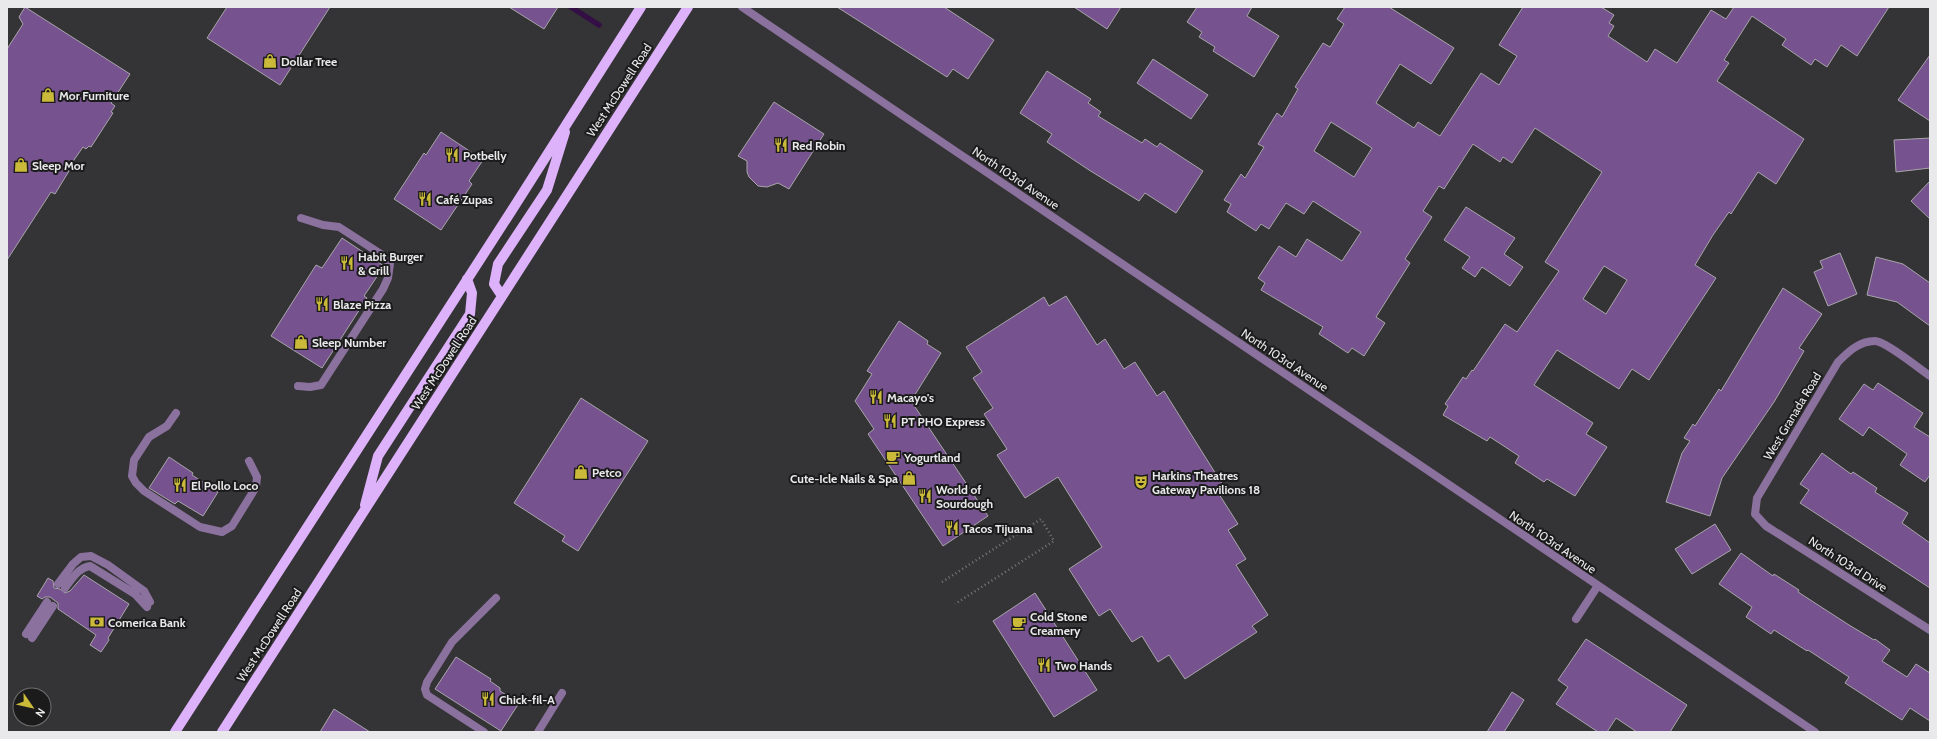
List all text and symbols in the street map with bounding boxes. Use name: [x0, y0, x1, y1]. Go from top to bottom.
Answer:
street label: West McDowell Road: [583, 41, 655, 139]
shop icon: Dollar Tree: [262, 53, 278, 69]
place label: Dollar Tree: [281, 54, 337, 69]
shop icon: Mor Furniture: [40, 87, 56, 103]
place label: Mor Furniture: [59, 88, 129, 103]
restaurant icon: Red Robin: [773, 137, 789, 153]
place label: Red Robin: [792, 138, 846, 153]
street label: North 103rd Avenue: [970, 143, 1062, 213]
restaurant icon: Potbelly: [444, 147, 460, 163]
place label: Potbelly: [463, 148, 507, 163]
shop icon: Sleep Mor: [13, 157, 29, 173]
place label: Sleep Mor: [32, 158, 85, 173]
restaurant icon: Café Zupas: [417, 191, 433, 207]
place label: Café Zupas: [436, 192, 493, 207]
place label: Habit Burger & Grill: [358, 249, 423, 278]
restaurant icon: Habit Burger & Grill: [339, 255, 355, 271]
restaurant icon: Blaze Pizza: [314, 296, 330, 312]
place label: Blaze Pizza: [333, 297, 391, 312]
street label: West McDowell Road: [408, 314, 480, 412]
street label: North 103rd Avenue: [1239, 325, 1331, 395]
shop icon: Sleep Number: [293, 334, 309, 350]
place label: Sleep Number: [312, 335, 386, 350]
street label: West Granada Road: [1760, 369, 1824, 463]
restaurant icon: Macayo's: [868, 389, 884, 405]
place label: Macayo's: [887, 390, 934, 405]
restaurant icon: PT PHO Express: [882, 413, 898, 429]
place label: PT PHO Express: [901, 414, 985, 429]
cafe icon: Yogurtland: [885, 449, 901, 465]
place label: Yogurtland: [903, 450, 961, 465]
shop icon: Petco: [573, 464, 589, 480]
place label: Petco: [592, 465, 622, 480]
place label: Harkins Theatres Gateway Pavilions 18: [1152, 468, 1260, 497]
shop icon: Cute-Icle Nails & Spa: [901, 470, 917, 486]
place label: Cute-Icle Nails & Spa: [790, 471, 898, 486]
theatre icon: Harkins Theatres Gateway Pavilions 18: [1133, 474, 1149, 490]
restaurant icon: El Pollo Loco: [172, 477, 188, 493]
place label: El Pollo Loco: [191, 478, 258, 493]
place label: World of Sourdough: [936, 482, 993, 511]
restaurant icon: World of Sourdough: [917, 488, 933, 504]
street label: North 103rd Avenue: [1507, 507, 1599, 577]
restaurant icon: Tacos Tijuana: [944, 520, 960, 536]
place label: Tacos Tijuana: [963, 521, 1033, 536]
street label: North 103rd Drive: [1806, 533, 1890, 595]
street label: West McDowell Road: [233, 586, 305, 684]
place label: Cold Stone Creamery: [1030, 609, 1087, 638]
bank icon: Comerica Bank: [89, 614, 105, 630]
place label: Comerica Bank: [108, 615, 186, 630]
cafe icon: Cold Stone Creamery: [1011, 615, 1027, 631]
restaurant icon: Two Hands: [1036, 657, 1052, 673]
place label: Two Hands: [1055, 658, 1112, 673]
north arrow: [12, 687, 52, 727]
restaurant icon: Chick-fil-A: [480, 691, 496, 707]
place label: Chick-fil-A: [499, 692, 555, 707]
text: N: [32, 705, 48, 720]

